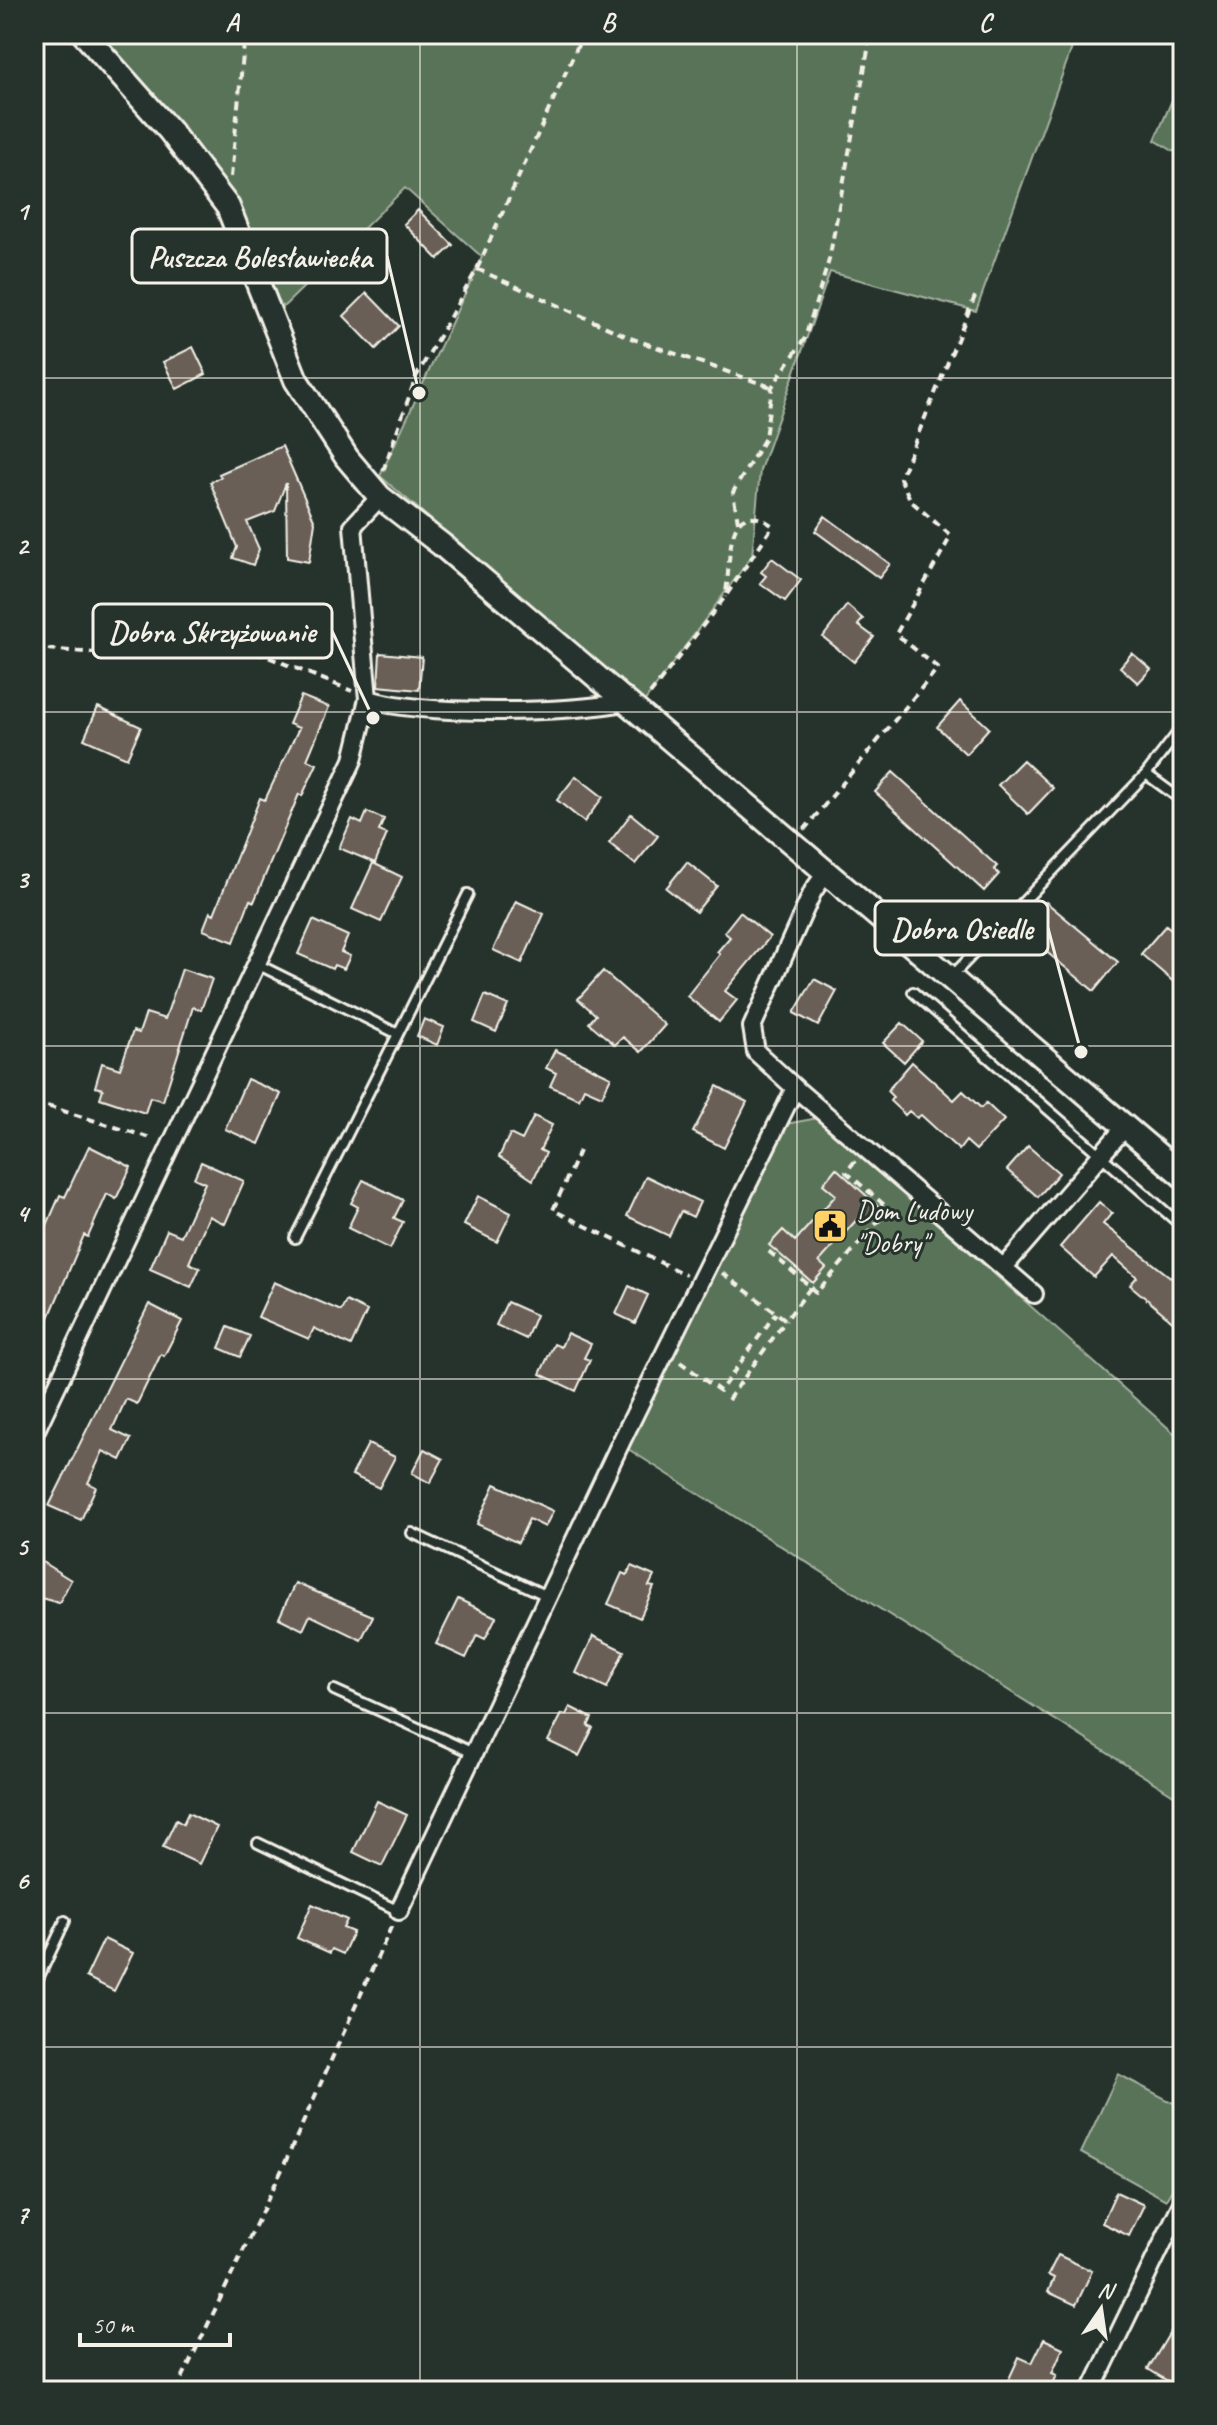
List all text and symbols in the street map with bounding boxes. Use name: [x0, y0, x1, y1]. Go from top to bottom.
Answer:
text: A: [225, 6, 240, 39]
text: B: [601, 6, 617, 39]
text: C: [979, 6, 995, 39]
text: 1: [16, 195, 31, 228]
callout: Puszcza Bolesławiecka: [132, 229, 387, 283]
text: Puszcza Bolesławiecka: [148, 238, 374, 276]
text: 2: [16, 529, 30, 562]
callout: Dobra Skrzyżowanie: [93, 604, 332, 658]
text: Dobra Skrzyżowanie: [109, 613, 318, 651]
text: 3: [16, 863, 30, 896]
callout: Dobra Osiedle: [875, 901, 1048, 955]
text: Dobra Osiedle: [891, 910, 1035, 948]
place label: Dom Ludowy "Dobry": [856, 1193, 974, 1260]
text: 4: [16, 1197, 31, 1230]
public building icon: Dom Ludowy "Dobry": [811, 1207, 849, 1245]
text: 5: [16, 1530, 30, 1563]
text: 6: [16, 1864, 30, 1897]
text: 7: [16, 2198, 30, 2231]
north arrow: [1061, 2269, 1141, 2349]
text: N: [1095, 2275, 1118, 2306]
scale bar: [80, 2297, 230, 2347]
text: 50 m: [92, 2310, 135, 2340]

